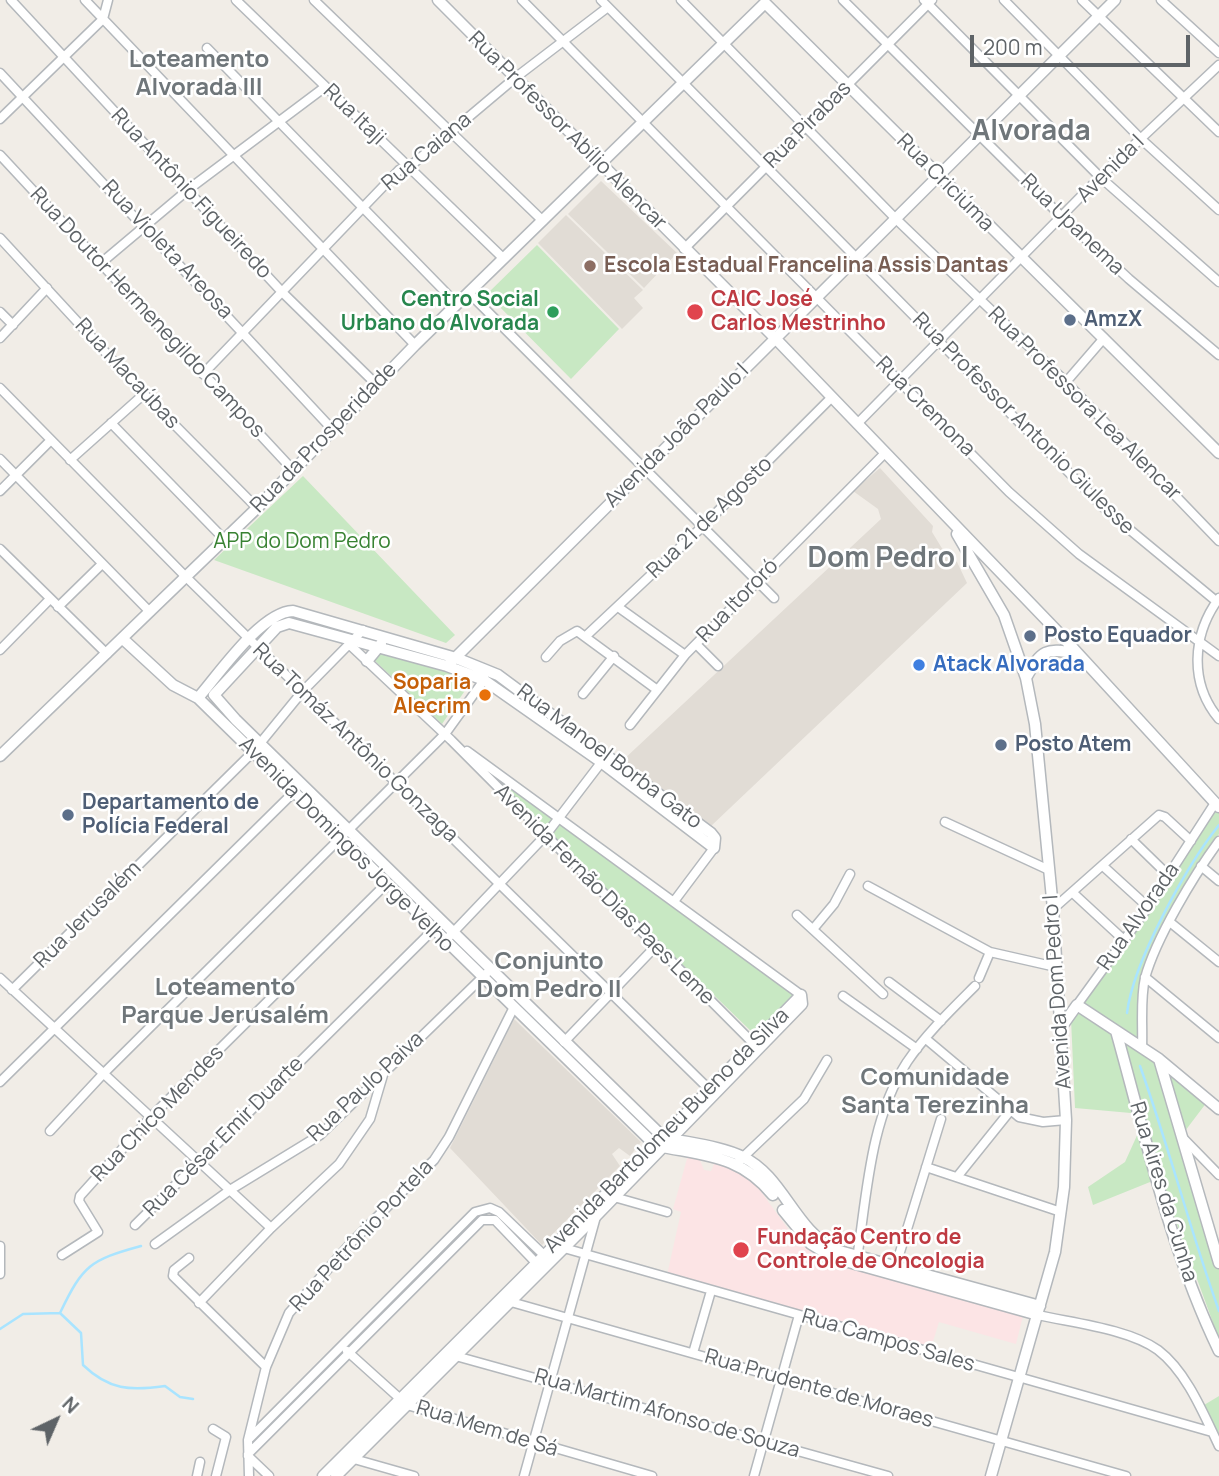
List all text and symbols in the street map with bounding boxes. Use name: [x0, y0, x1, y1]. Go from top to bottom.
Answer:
scale bar: [974, 21, 1194, 65]
street label: Rua Professor Abílio Alencar: [463, 27, 671, 235]
text: 200 m: [983, 33, 1043, 61]
district label: Loteamento Alvorada III: [129, 46, 269, 102]
street label: Rua Pirabas: [759, 76, 857, 174]
street label: Rua Itaji: [318, 79, 390, 151]
street label: Rua Antônio Figueiredo: [105, 104, 277, 284]
street label: Rua Caiana: [377, 107, 477, 197]
district label: Alvorada: [971, 115, 1091, 149]
street label: Rua Criciúma: [891, 129, 999, 237]
street label: Avenida I: [1072, 130, 1150, 208]
street label: Rua Upanema: [1015, 169, 1129, 281]
street label: Rua Violeta Areosa: [96, 175, 238, 325]
street label: Rua Doutor Hermenegildo Campos: [24, 183, 270, 443]
place label: Escola Estadual Francelina Assis Dantas: [604, 253, 1008, 279]
marker: Escola Estadual Francelina Assis Dantas: [582, 258, 598, 274]
place label: Centro Social Urbano do Alvorada: [341, 287, 539, 337]
place label: CAIC José Carlos Mestrinho: [711, 287, 886, 337]
marker: CAIC José Carlos Mestrinho: [685, 302, 705, 322]
street label: Rua Professora Lea Alencar: [982, 302, 1186, 506]
marker: Centro Social Urbano do Alvorada: [545, 304, 561, 320]
place label: AmzX: [1084, 307, 1142, 333]
street label: Rua Professor Antonio Giulesse: [907, 308, 1139, 540]
marker: AmzX: [1062, 312, 1078, 328]
street label: Rua Macaúbas: [69, 314, 185, 434]
street label: Rua Cremona: [870, 352, 980, 462]
street label: Rua da Prosperidade: [246, 358, 402, 518]
street label: Avenida João Paulo I: [600, 359, 754, 513]
street label: Rua 21 de Agosto: [642, 452, 778, 584]
park label: APP do Dom Pedro: [213, 529, 391, 555]
district label: Dom Pedro I: [807, 542, 969, 576]
street label: Rua Itororó: [692, 554, 784, 648]
place label: Posto Equador: [1044, 623, 1192, 649]
marker: Posto Equador: [1022, 628, 1038, 644]
street label: Rua Tomáz Antônio Gonzaga: [247, 638, 463, 848]
place label: Atack Alvorada: [933, 652, 1085, 678]
marker: Atack Alvorada: [911, 657, 927, 673]
place label: Soparia Alecrim: [393, 670, 471, 720]
street label: Rua Manoel Borba Gato: [512, 679, 706, 835]
marker: Soparia Alecrim: [477, 687, 493, 703]
street label: Avenida Domingos Jorge Velho: [233, 732, 459, 958]
place label: Posto Atem: [1015, 732, 1131, 758]
marker: Posto Atem: [993, 737, 1009, 753]
street label: Avenida Fernão Dias Paes Leme: [489, 780, 719, 1010]
place label: Departamento de Polícia Federal: [82, 790, 259, 840]
marker: Departamento de Polícia Federal: [60, 807, 76, 823]
street label: Rua Jerusalém: [29, 856, 147, 974]
street label: Rua Alvorada: [1093, 858, 1185, 976]
street label: Avenida Dom Pedro I: [1039, 894, 1077, 1090]
district label: Conjunto Dom Pedro II: [477, 948, 621, 1004]
district label: Loteamento Parque Jerusalém: [121, 974, 329, 1030]
street label: Avenida Bartolomeu Bueno da Silva: [539, 1003, 795, 1259]
street label: Rua Paulo Paiva: [303, 1027, 429, 1147]
street label: Rua Chico Mendes: [87, 1041, 229, 1187]
street label: Rua César Emir Duarte: [139, 1052, 309, 1222]
district label: Comunidade Santa Terezinha: [841, 1064, 1029, 1120]
street label: Rua Aires da Cunha: [1124, 1099, 1202, 1285]
street label: Rua Petrônio Portela: [285, 1155, 439, 1317]
place label: Fundação Centro de Controle de Oncologia: [757, 1225, 985, 1275]
marker: Fundação Centro de Controle de Oncologia: [731, 1240, 751, 1260]
street label: Rua Campos Sales: [799, 1304, 977, 1378]
street label: Rua Prudente de Moraes: [702, 1344, 936, 1434]
street label: Rua Martim Afonso de Souza: [531, 1364, 803, 1464]
north arrow: [21, 1385, 91, 1455]
text: N: [57, 1391, 85, 1419]
street label: Rua Mem de Sá: [413, 1396, 561, 1462]

